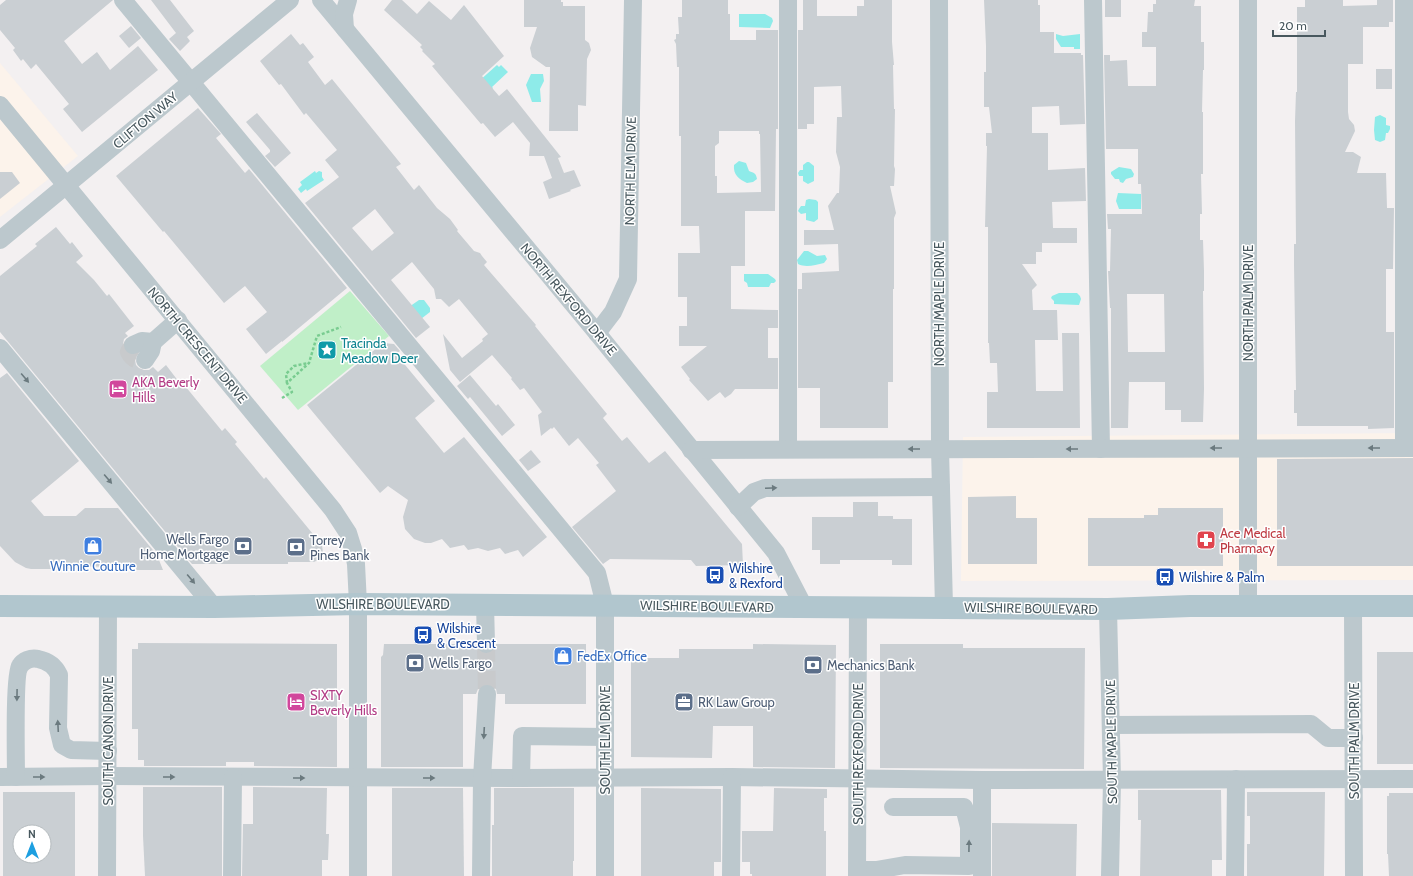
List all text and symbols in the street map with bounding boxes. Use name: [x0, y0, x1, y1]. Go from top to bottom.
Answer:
scale bar: [1273, 12, 1325, 38]
text: 20 m: [1279, 18, 1307, 33]
street label: CLIFTON WAY: [109, 88, 181, 152]
street label: NORTH ELM DRIVE: [621, 116, 639, 226]
street label: NORTH REXFORD DRIVE: [517, 240, 621, 358]
street label: NORTH MAPLE DRIVE: [931, 242, 947, 366]
street label: NORTH PALM DRIVE: [1240, 245, 1256, 361]
street label: NORTH CRESCENT DRIVE: [145, 284, 251, 406]
place label: Tracinda Meadow Deer: [341, 335, 419, 366]
place icon: Tracinda Meadow Deer: [316, 339, 338, 361]
one-way arrow: [20, 373, 29, 384]
place label: AKA Beverly Hills: [132, 374, 200, 405]
hotel icon: AKA Beverly Hills: [107, 378, 129, 400]
one-way arrow: [1209, 445, 1222, 451]
one-way arrow: [1367, 445, 1380, 451]
one-way arrow: [907, 446, 920, 452]
one-way arrow: [1065, 446, 1078, 452]
one-way arrow: [103, 473, 112, 484]
one-way arrow: [764, 484, 777, 491]
place label: Ace Medical Pharmacy: [1220, 525, 1286, 556]
pharmacy icon: Ace Medical Pharmacy: [1195, 529, 1217, 551]
place label: Wells Fargo Home Mortgage: [140, 531, 229, 562]
place label: Torrey Pines Bank: [310, 532, 370, 563]
shop icon: Winnie Couture: [82, 535, 104, 557]
bank icon: Wells Fargo Home Mortgage: [232, 535, 254, 557]
bank icon: Torrey Pines Bank: [285, 536, 307, 558]
place label: Winnie Couture: [50, 558, 136, 574]
place label: Wilshire & Rexford: [729, 560, 783, 591]
bus stop icon: Wilshire & Rexford: [704, 564, 726, 586]
bus stop icon: Wilshire & Palm: [1154, 566, 1176, 588]
place label: Wilshire & Palm: [1179, 569, 1265, 585]
one-way arrow: [186, 573, 195, 584]
street label: WILSHIRE BOULEVARD: [316, 596, 450, 612]
street label: WILSHIRE BOULEVARD: [640, 597, 774, 615]
street label: WILSHIRE BOULEVARD: [964, 599, 1098, 617]
place label: Wilshire & Crescent: [437, 620, 496, 651]
bus stop icon: Wilshire & Crescent: [412, 624, 434, 646]
shop icon: FedEx Office: [552, 645, 574, 667]
place label: FedEx Office: [577, 648, 647, 664]
bank icon: Wells Fargo: [404, 652, 426, 674]
bank icon: Mechanics Bank: [802, 654, 824, 676]
place label: Wells Fargo: [429, 655, 492, 671]
place label: Mechanics Bank: [827, 657, 915, 673]
street label: SOUTH CANON DRIVE: [100, 676, 116, 806]
street label: SOUTH MAPLE DRIVE: [1102, 680, 1120, 804]
street label: SOUTH REXFORD DRIVE: [850, 683, 866, 825]
street label: SOUTH PALM DRIVE: [1346, 683, 1362, 799]
street label: SOUTH ELM DRIVE: [597, 686, 613, 794]
place label: SIXTY Beverly Hills: [310, 687, 378, 718]
one-way arrow: [14, 689, 20, 702]
hotel icon: SIXTY Beverly Hills: [285, 691, 307, 713]
office icon: RK Law Group: [673, 691, 695, 713]
place label: RK Law Group: [698, 694, 775, 710]
one-way arrow: [55, 720, 62, 732]
one-way arrow: [481, 727, 488, 739]
one-way arrow: [33, 774, 46, 780]
one-way arrow: [163, 774, 176, 780]
one-way arrow: [293, 775, 306, 781]
one-way arrow: [423, 775, 436, 781]
north arrow: [12, 824, 52, 864]
text: N: [28, 827, 36, 841]
one-way arrow: [966, 839, 972, 852]

